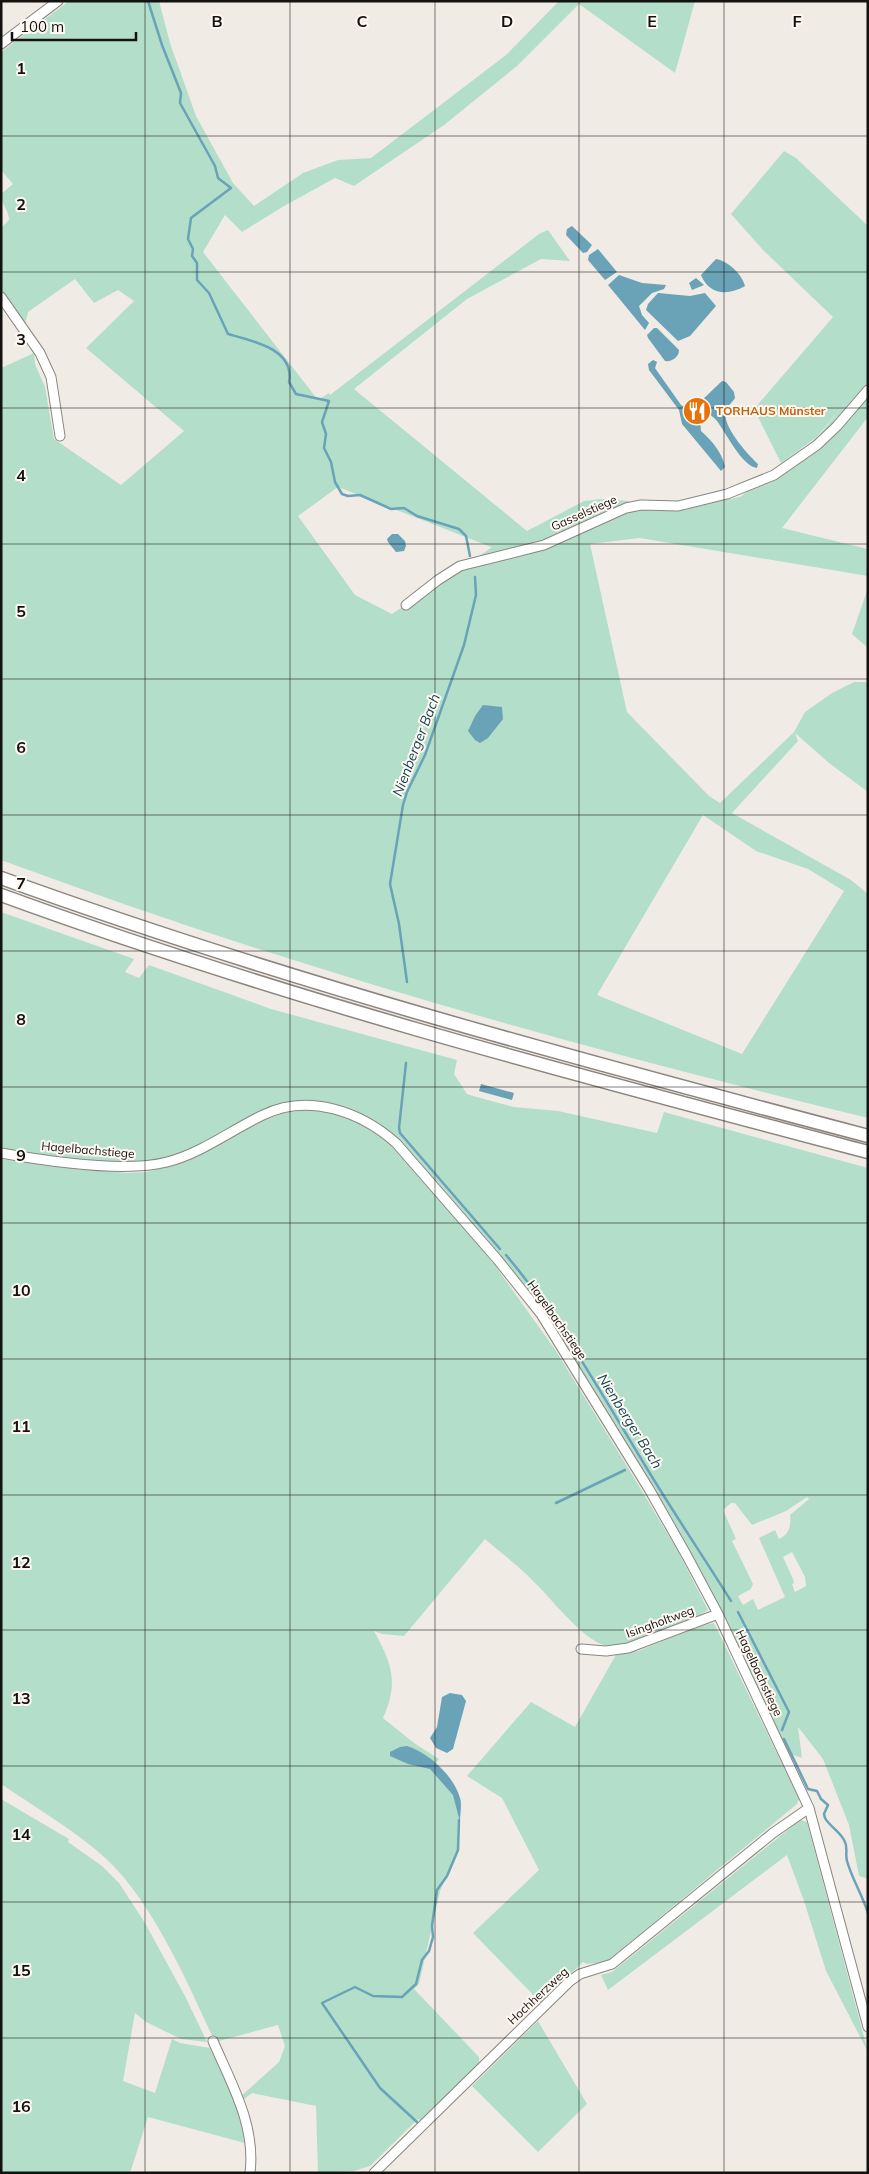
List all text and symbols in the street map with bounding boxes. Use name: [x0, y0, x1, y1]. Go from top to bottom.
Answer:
scale bar: [12, 10, 136, 42]
text: B: [211, 11, 223, 31]
text: C: [357, 11, 368, 31]
text: D: [501, 11, 513, 31]
text: E: [647, 11, 657, 31]
text: F: [792, 11, 802, 31]
text: 100 m: [20, 17, 64, 36]
text: 1: [16, 58, 26, 78]
text: 2: [16, 194, 26, 214]
text: 3: [16, 329, 26, 349]
restaurant icon: TORHAUS Münster: [682, 396, 712, 426]
place label: TORHAUS Münster: [716, 403, 826, 418]
text: 4: [16, 465, 26, 485]
street label: Gasselstiege: [549, 491, 619, 534]
text: 5: [16, 601, 26, 621]
water label: Nienberger Bach: [388, 691, 444, 799]
text: 6: [16, 737, 26, 757]
text: 7: [16, 873, 26, 893]
text: 8: [16, 1009, 26, 1029]
street label: Hagelbachstiege: [41, 1138, 135, 1161]
text: 9: [16, 1145, 26, 1165]
street label: Hagelbachstiege: [524, 1277, 590, 1362]
text: 10: [11, 1280, 31, 1300]
water label: Nienberger Bach: [594, 1370, 666, 1472]
text: 11: [11, 1416, 31, 1436]
text: 12: [11, 1552, 31, 1572]
street label: Isingholtweg: [624, 1602, 696, 1641]
street label: Hagelbachstiege: [733, 1627, 786, 1718]
text: 13: [11, 1688, 31, 1708]
text: 14: [11, 1824, 31, 1844]
text: 15: [11, 1960, 31, 1980]
street label: Hochherzweg: [504, 1964, 571, 2027]
text: 16: [11, 2096, 31, 2116]

